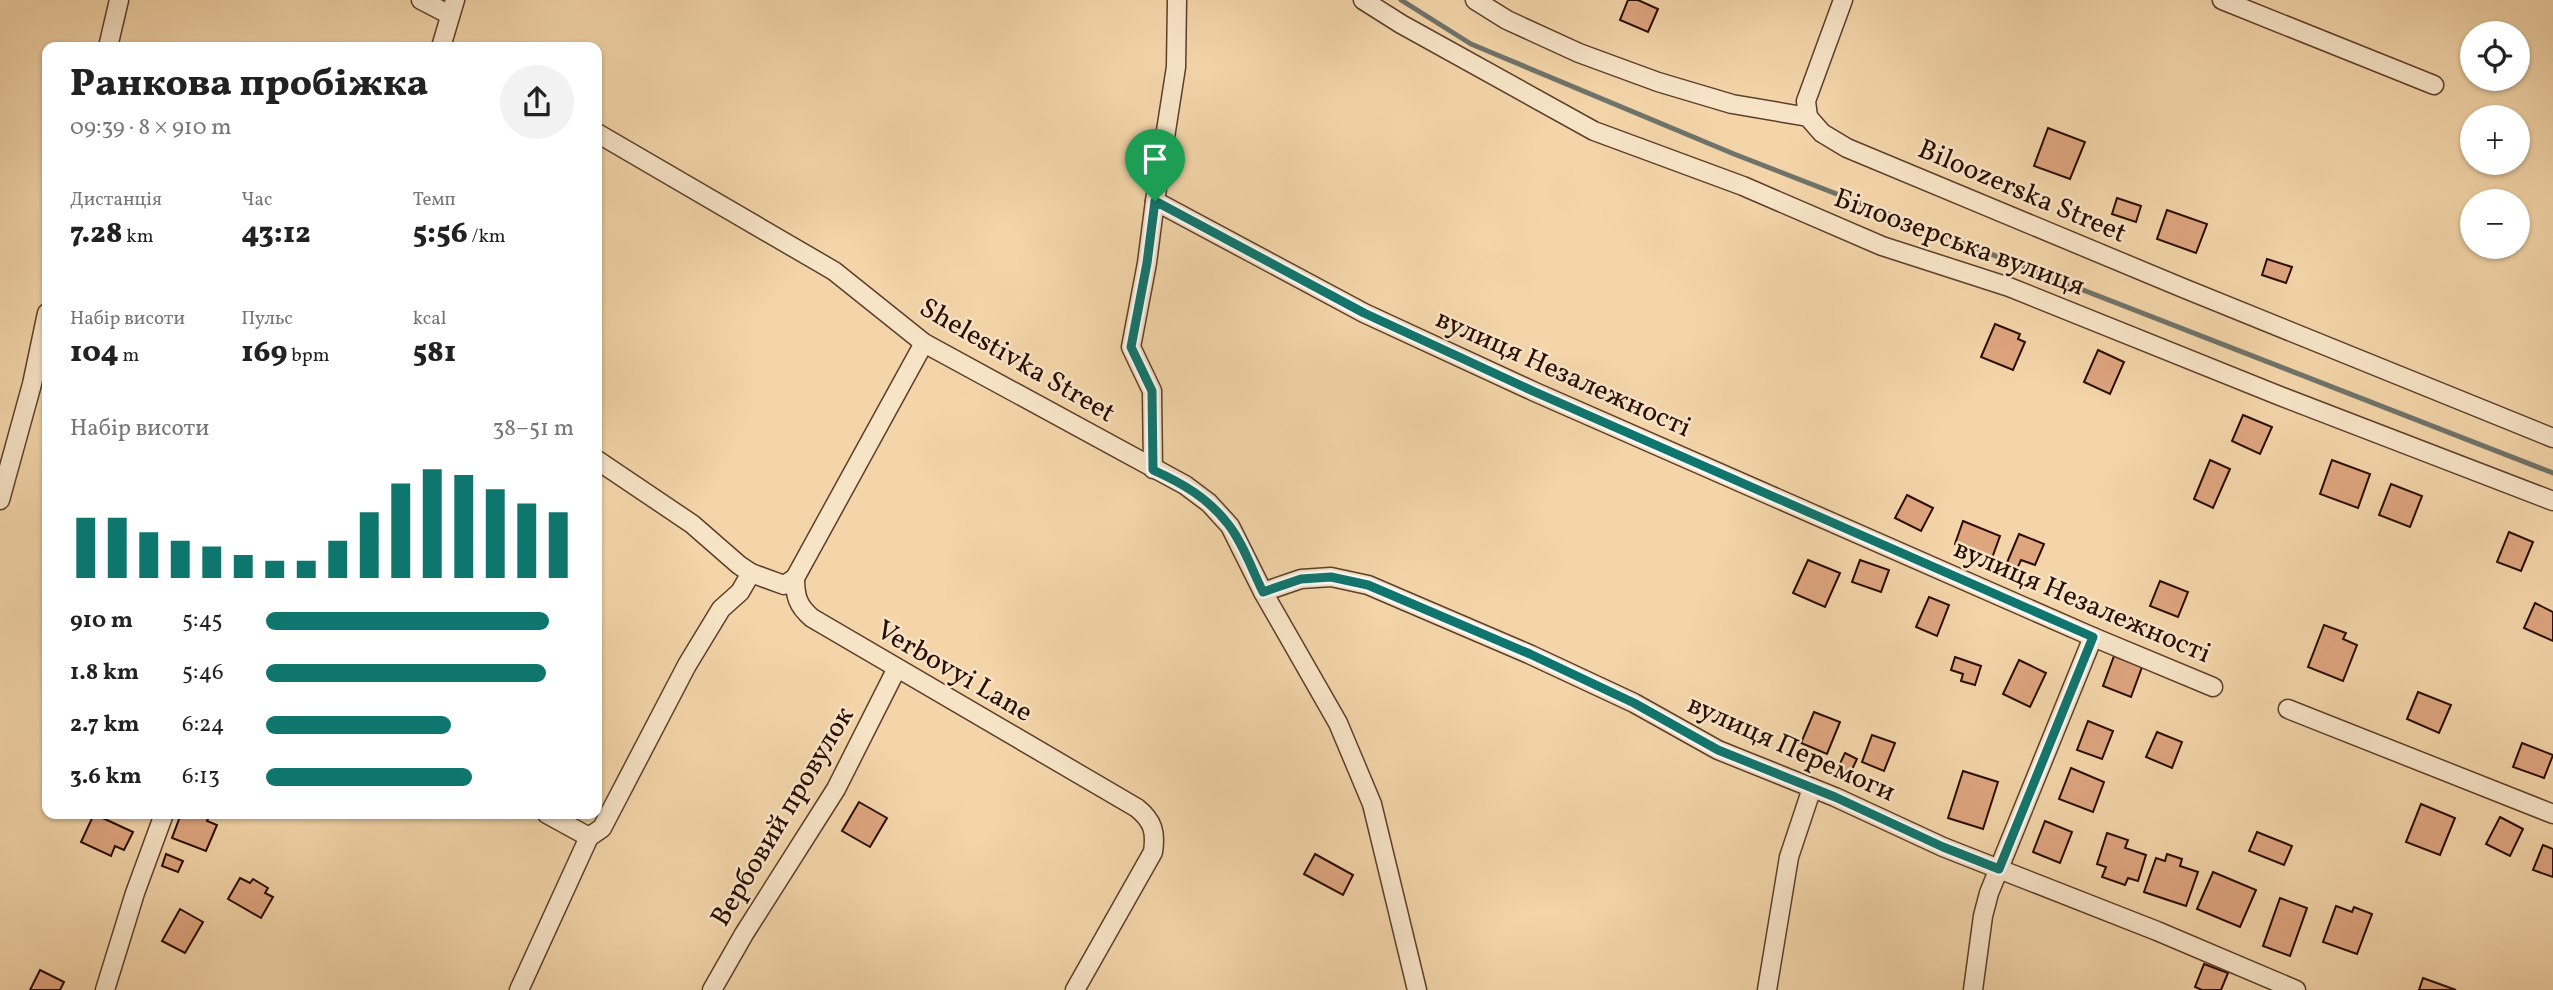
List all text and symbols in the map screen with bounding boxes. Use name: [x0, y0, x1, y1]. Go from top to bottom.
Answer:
map controls: [2460, 21, 2530, 259]
button: locate: [2460, 21, 2530, 91]
text: Ранкова пробіжка: [70, 59, 428, 112]
button: share: [500, 65, 574, 139]
button: +: [2460, 105, 2530, 175]
text: 09:39 · 8 × 910 m: [70, 112, 232, 144]
pin: [1125, 129, 1185, 201]
street label: Biloozerska Street: [1912, 130, 2132, 254]
icon: arrive: [1136, 140, 1174, 178]
street label: Білоозерська вулиця: [1828, 179, 2090, 307]
text: Дистанція: [70, 187, 162, 213]
text: Час: [241, 187, 273, 213]
text: Темп: [413, 187, 456, 213]
button: −: [2460, 189, 2530, 259]
text: 7.28: [70, 213, 123, 255]
text: 43:12: [241, 213, 311, 255]
text: 5:56: [413, 213, 468, 255]
text: km: [123, 224, 154, 250]
text: /km: [468, 224, 506, 250]
street label: Shelestivka Street: [912, 289, 1122, 433]
street label: вулиця Незалежності: [1429, 300, 1697, 448]
text: Набір висоти: [70, 306, 185, 332]
text: Пульс: [241, 306, 293, 332]
text: kcal: [413, 306, 446, 332]
text: 104: [70, 332, 119, 374]
text: 169: [241, 332, 288, 374]
text: 581: [413, 332, 456, 374]
text: m: [119, 343, 139, 369]
text: bpm: [288, 343, 329, 369]
text: Набір висоти: [70, 413, 209, 445]
text: 38–51 m: [493, 413, 574, 445]
street label: вулиця Незалежності: [1948, 530, 2216, 674]
text: 910 m: [70, 605, 133, 637]
text: 5:45: [182, 605, 223, 637]
street label: Verbovyi Lane: [868, 611, 1040, 733]
text: 1.8 km: [70, 657, 139, 689]
text: 5:46: [182, 657, 224, 689]
street label: вулиця Перемоги: [1681, 686, 1901, 812]
street label: Вербовий провулок: [702, 700, 864, 934]
text: 2.7 km: [70, 709, 140, 741]
text: 6:24: [182, 709, 224, 741]
text: 3.6 km: [70, 761, 142, 793]
text: 6:13: [182, 761, 220, 793]

